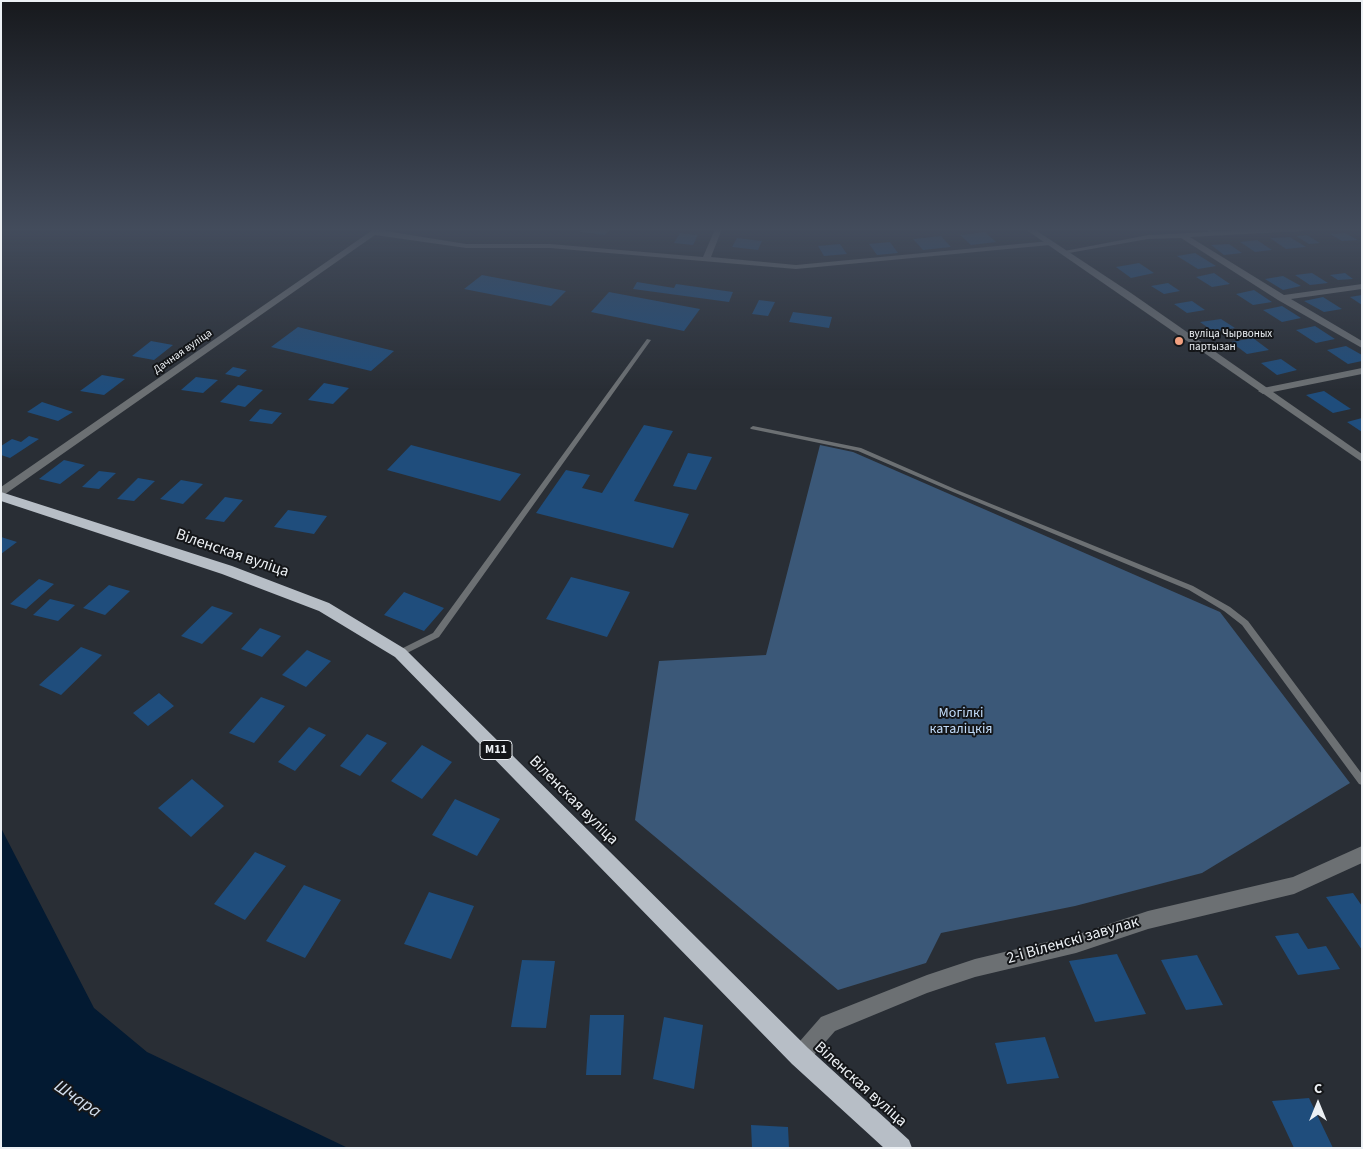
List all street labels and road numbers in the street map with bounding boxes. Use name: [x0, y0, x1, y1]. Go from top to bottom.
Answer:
street label: Дачная вуліца: [151, 327, 215, 377]
street label: Віленская вуліца: [173, 526, 291, 582]
road number: М11: [480, 740, 512, 760]
street label: Віленская вуліца: [524, 752, 622, 850]
street label: 2-і Віленскі завулак: [1005, 913, 1141, 969]
street label: Віленская вуліца: [810, 1038, 910, 1132]

